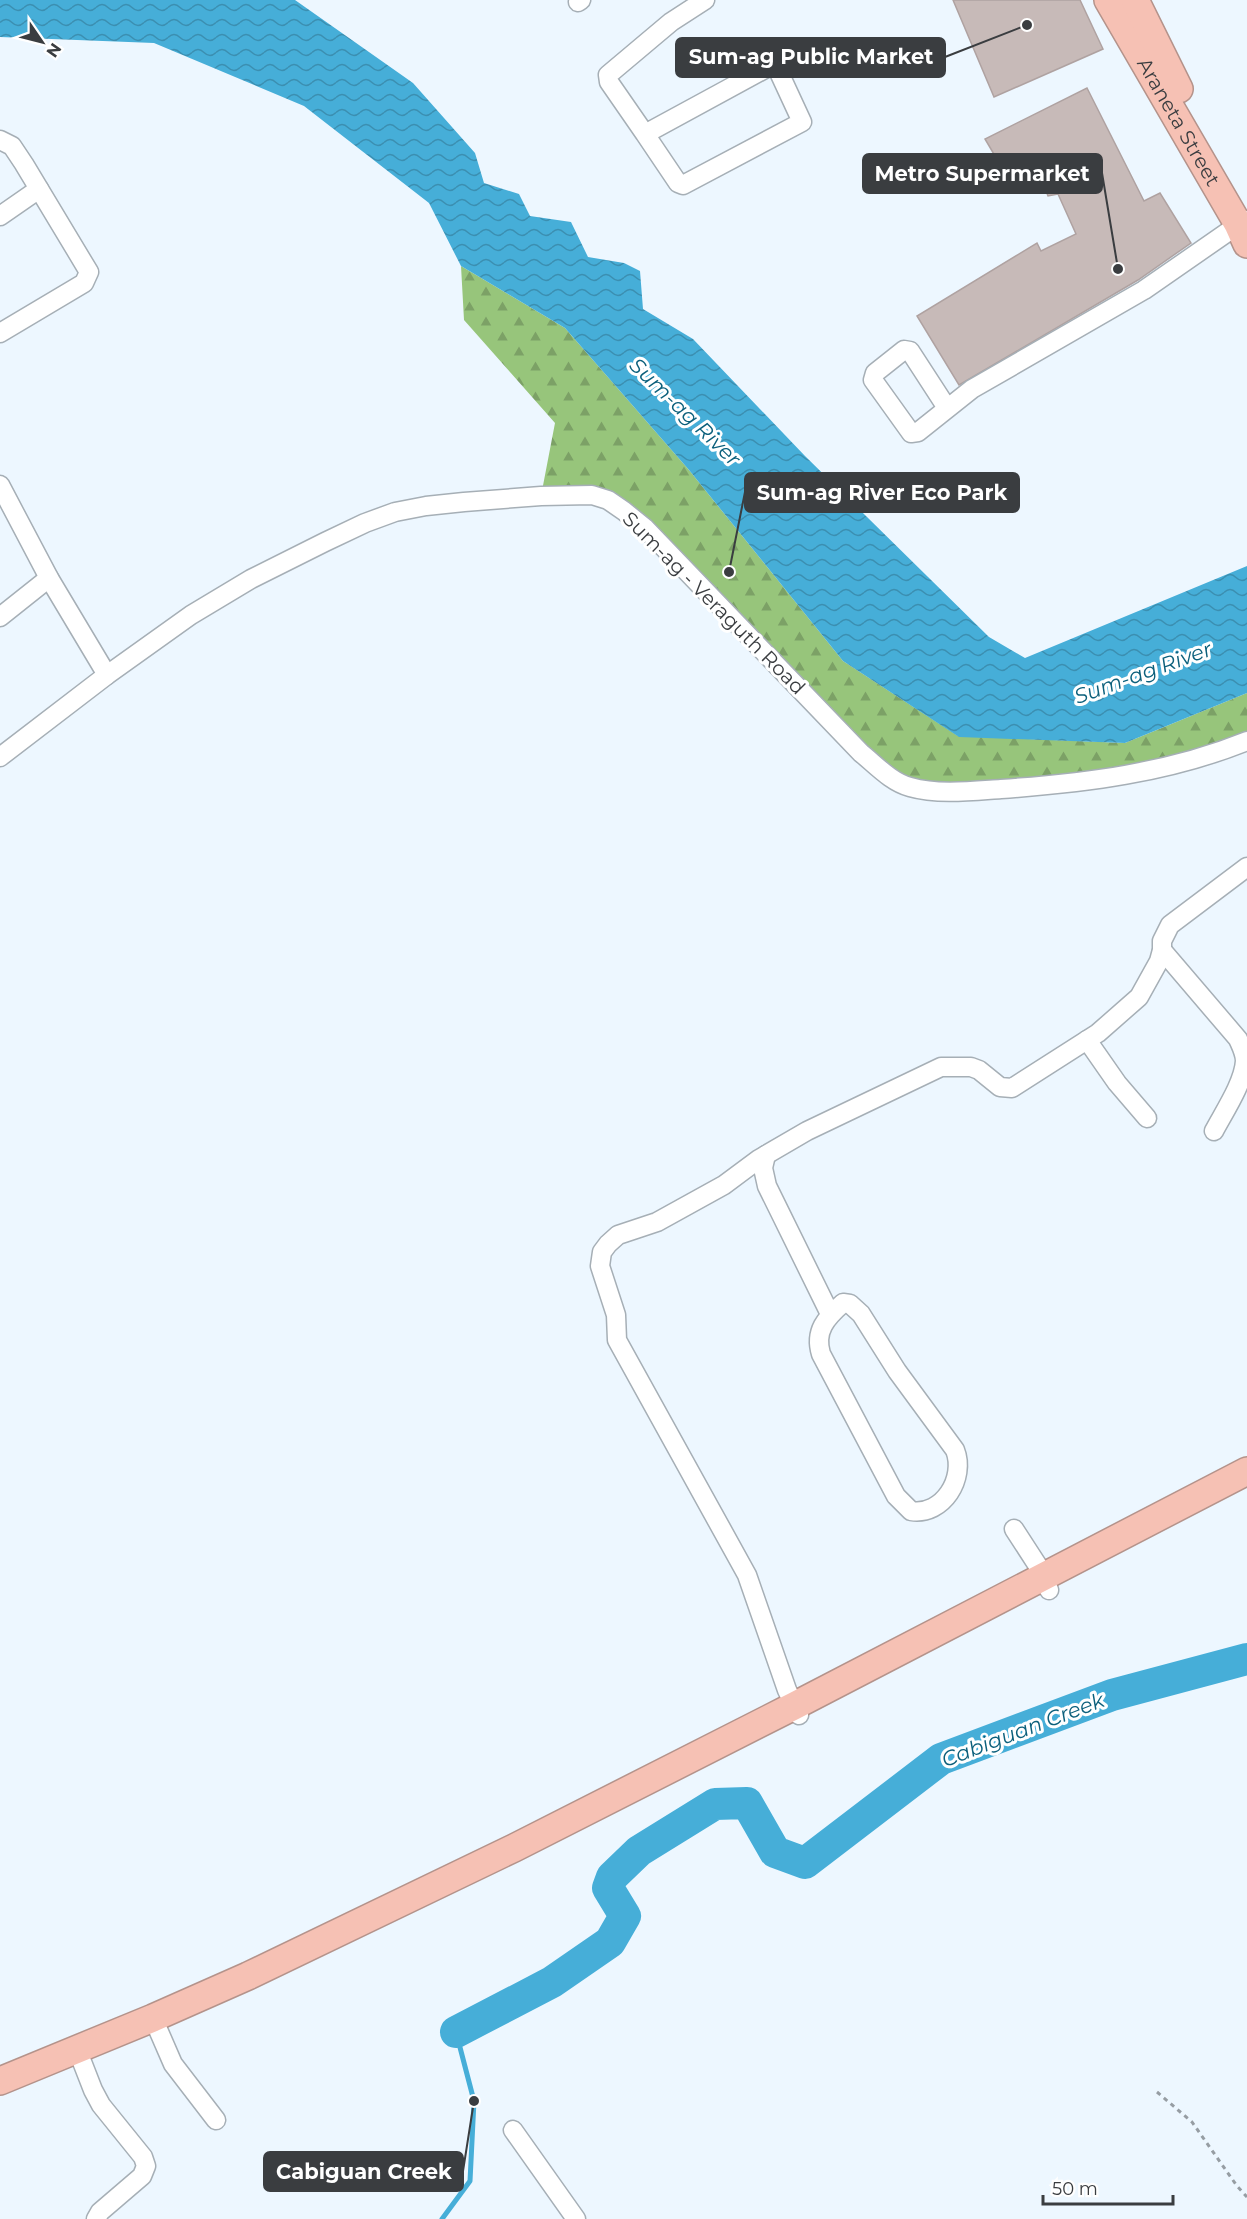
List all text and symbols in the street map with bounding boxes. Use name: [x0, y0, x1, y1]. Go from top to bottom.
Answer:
north arrow: [12, 12, 72, 72]
callout: Sum-ag Public Market: [676, 38, 945, 77]
text: N: [42, 40, 65, 61]
text: Sum-ag Public Market: [689, 44, 933, 69]
street label: Araneta Street: [1132, 54, 1225, 190]
callout: Metro Supermarket: [863, 154, 1102, 193]
text: Metro Supermarket: [874, 161, 1090, 186]
water label: Sum-ag River: [625, 352, 746, 471]
callout: Sum-ag River Eco Park: [745, 473, 1019, 512]
text: Sum-ag River Eco Park: [757, 480, 1008, 505]
street label: Sum-ag - Veraguth Road: [618, 507, 810, 699]
water label: Sum-ag River: [1071, 636, 1216, 709]
water label: Cabiguan Creek: [938, 1686, 1109, 1772]
callout: Cabiguan Creek: [264, 2152, 463, 2191]
text: Cabiguan Creek: [276, 2159, 452, 2184]
scale bar: [1043, 2168, 1174, 2206]
text: 50 m: [1052, 2178, 1098, 2200]

